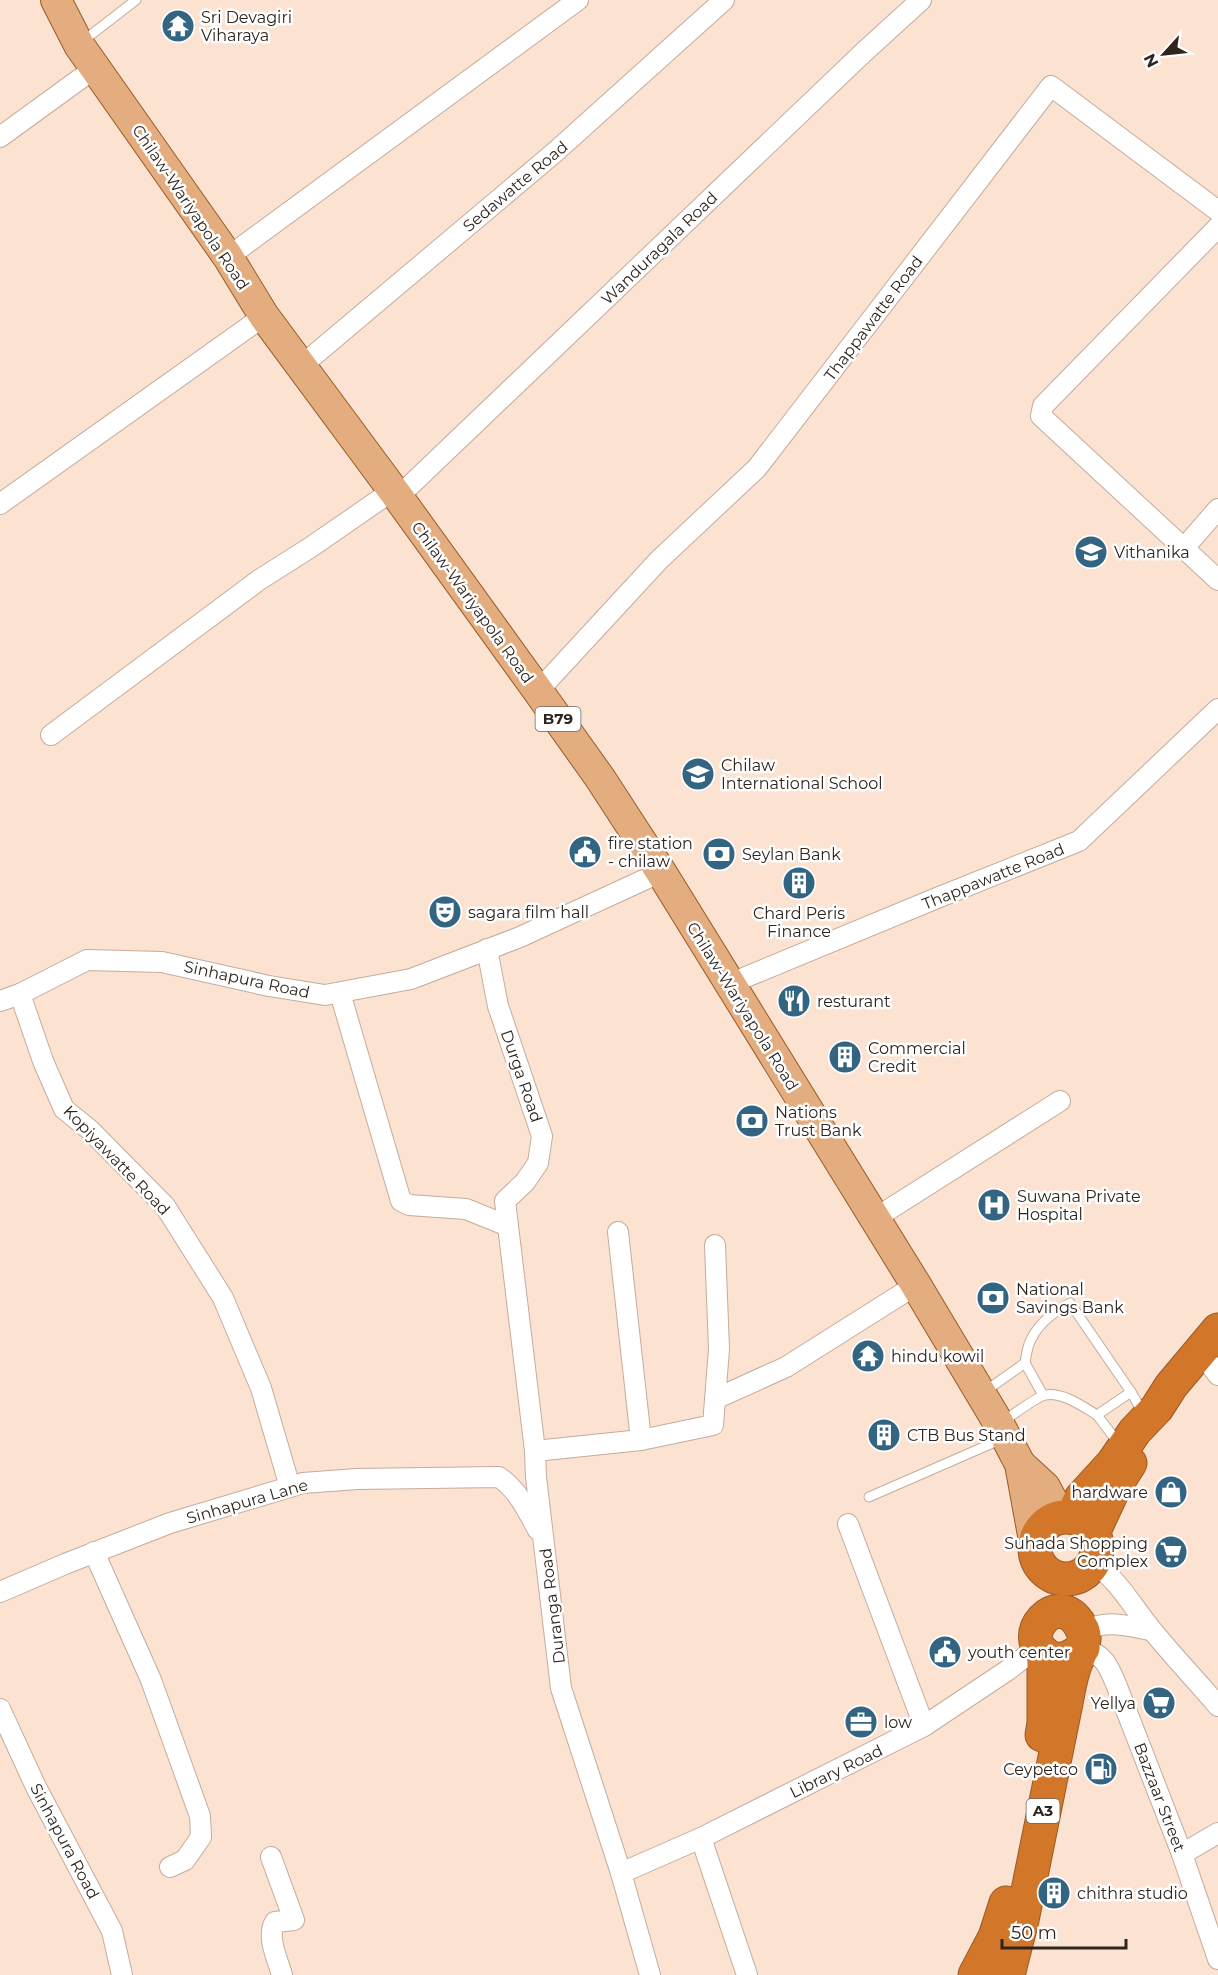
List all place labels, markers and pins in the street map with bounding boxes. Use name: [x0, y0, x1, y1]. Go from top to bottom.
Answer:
temple icon: Sri Devagiri Viharaya: [160, 8, 196, 44]
place label: Sri Devagiri Viharaya: [201, 8, 292, 45]
school or university icon: Vithanika: [1073, 534, 1109, 570]
place label: Vithanika: [1114, 543, 1190, 562]
school or university icon: Chilaw International School: [680, 756, 716, 792]
place label: Chilaw International School: [721, 756, 883, 793]
public building icon: fire station - chilaw: [567, 834, 603, 870]
place label: fire station - chilaw: [608, 834, 693, 871]
bank icon: Seylan Bank: [701, 836, 737, 872]
place label: Seylan Bank: [742, 845, 841, 864]
building icon: Chard Peris Finance: [781, 865, 817, 901]
theatre icon: sagara film hall: [427, 894, 463, 930]
place label: sagara film hall: [468, 903, 589, 922]
place label: Chard Peris Finance: [753, 904, 845, 941]
restaurant icon: resturant: [776, 983, 812, 1019]
place label: resturant: [817, 992, 891, 1011]
building icon: Commercial Credit: [827, 1039, 863, 1075]
place label: Commercial Credit: [868, 1039, 966, 1076]
bank icon: Nations Trust Bank: [734, 1103, 770, 1139]
place label: Nations Trust Bank: [775, 1103, 862, 1140]
hospital icon: Suwana Private Hospital: [976, 1187, 1012, 1223]
place label: Suwana Private Hospital: [1017, 1187, 1141, 1224]
bank icon: National Savings Bank: [975, 1280, 1011, 1316]
place label: National Savings Bank: [1016, 1280, 1124, 1317]
temple icon: hindu kowil: [850, 1338, 886, 1374]
place label: hindu kowil: [891, 1347, 984, 1366]
building icon: CTB Bus Stand: [866, 1417, 902, 1453]
place label: CTB Bus Stand: [907, 1426, 1026, 1445]
shop icon: hardware: [1153, 1474, 1189, 1510]
place label: hardware: [1072, 1483, 1148, 1502]
place label: Suhada Shopping Complex: [1004, 1534, 1148, 1571]
supermarket icon: Suhada Shopping Complex: [1153, 1534, 1189, 1570]
public building icon: youth center: [927, 1634, 963, 1670]
place label: youth center: [967, 1643, 1070, 1662]
supermarket icon: Yellya: [1141, 1685, 1177, 1721]
place label: Yellya: [1091, 1694, 1136, 1713]
office icon: low: [843, 1704, 879, 1740]
place label: low: [884, 1713, 912, 1732]
fuel station icon: Ceypetco: [1083, 1751, 1119, 1787]
place label: Ceypetco: [1003, 1760, 1078, 1779]
building icon: chithra studio: [1036, 1875, 1072, 1911]
place label: chithra studio: [1077, 1884, 1188, 1903]

